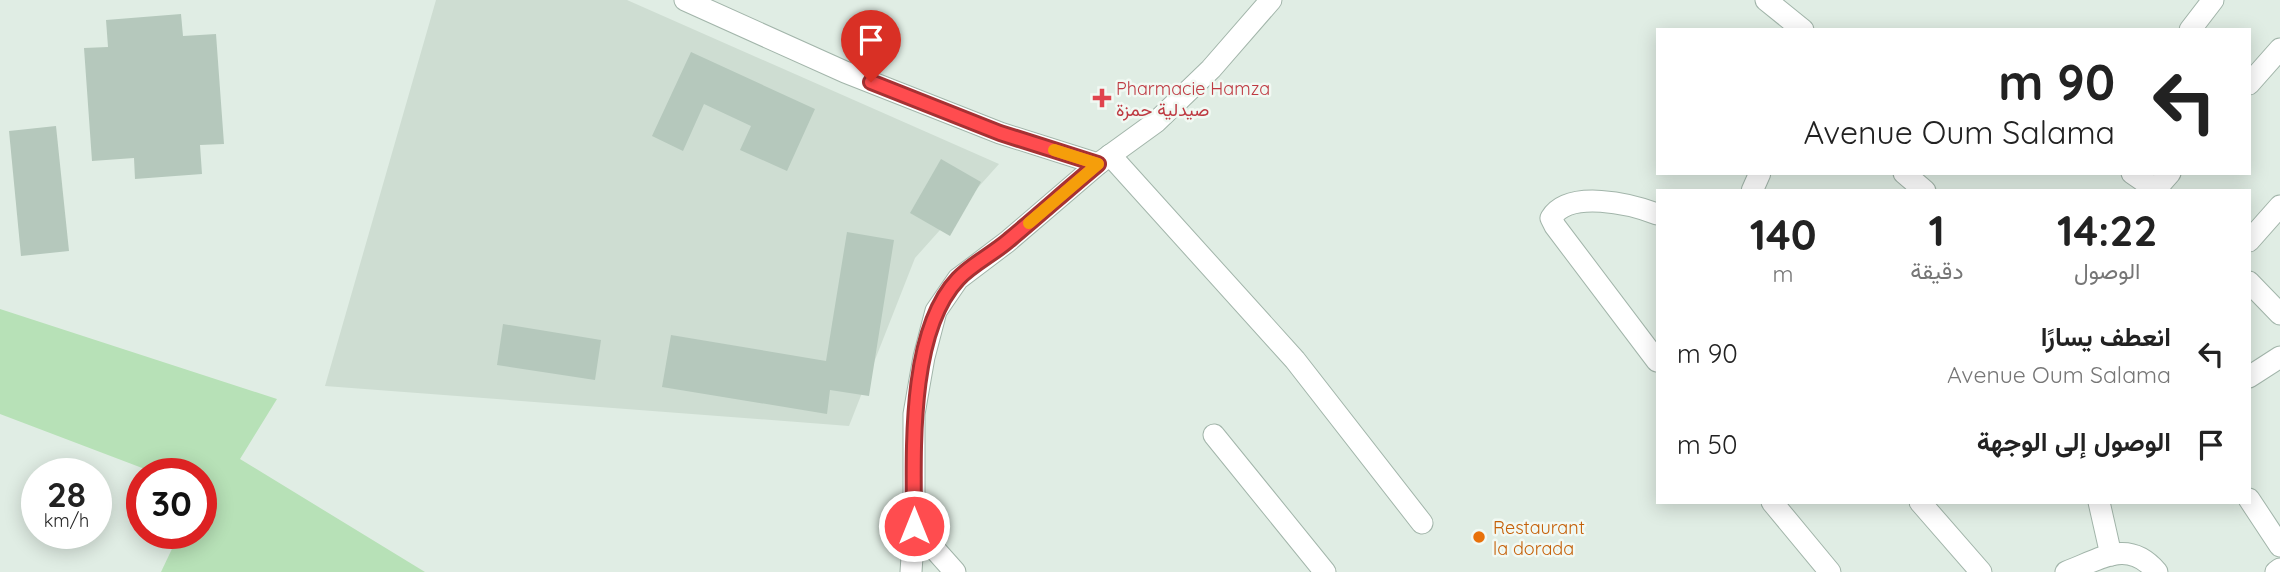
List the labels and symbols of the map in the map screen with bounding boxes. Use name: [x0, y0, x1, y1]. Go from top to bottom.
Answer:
pin: [841, 10, 901, 82]
place label: Pharmacie Hamza صيدلية حمزة: [1116, 77, 1270, 121]
marker: Pharmacie Hamza صيدلية حمزة: [1094, 90, 1110, 106]
speed limit sign: 30: [126, 458, 217, 549]
position arrow: [877, 489, 951, 563]
place label: Restaurant la dorada: [1493, 516, 1585, 560]
marker: Restaurant la dorada: [1471, 529, 1487, 545]

